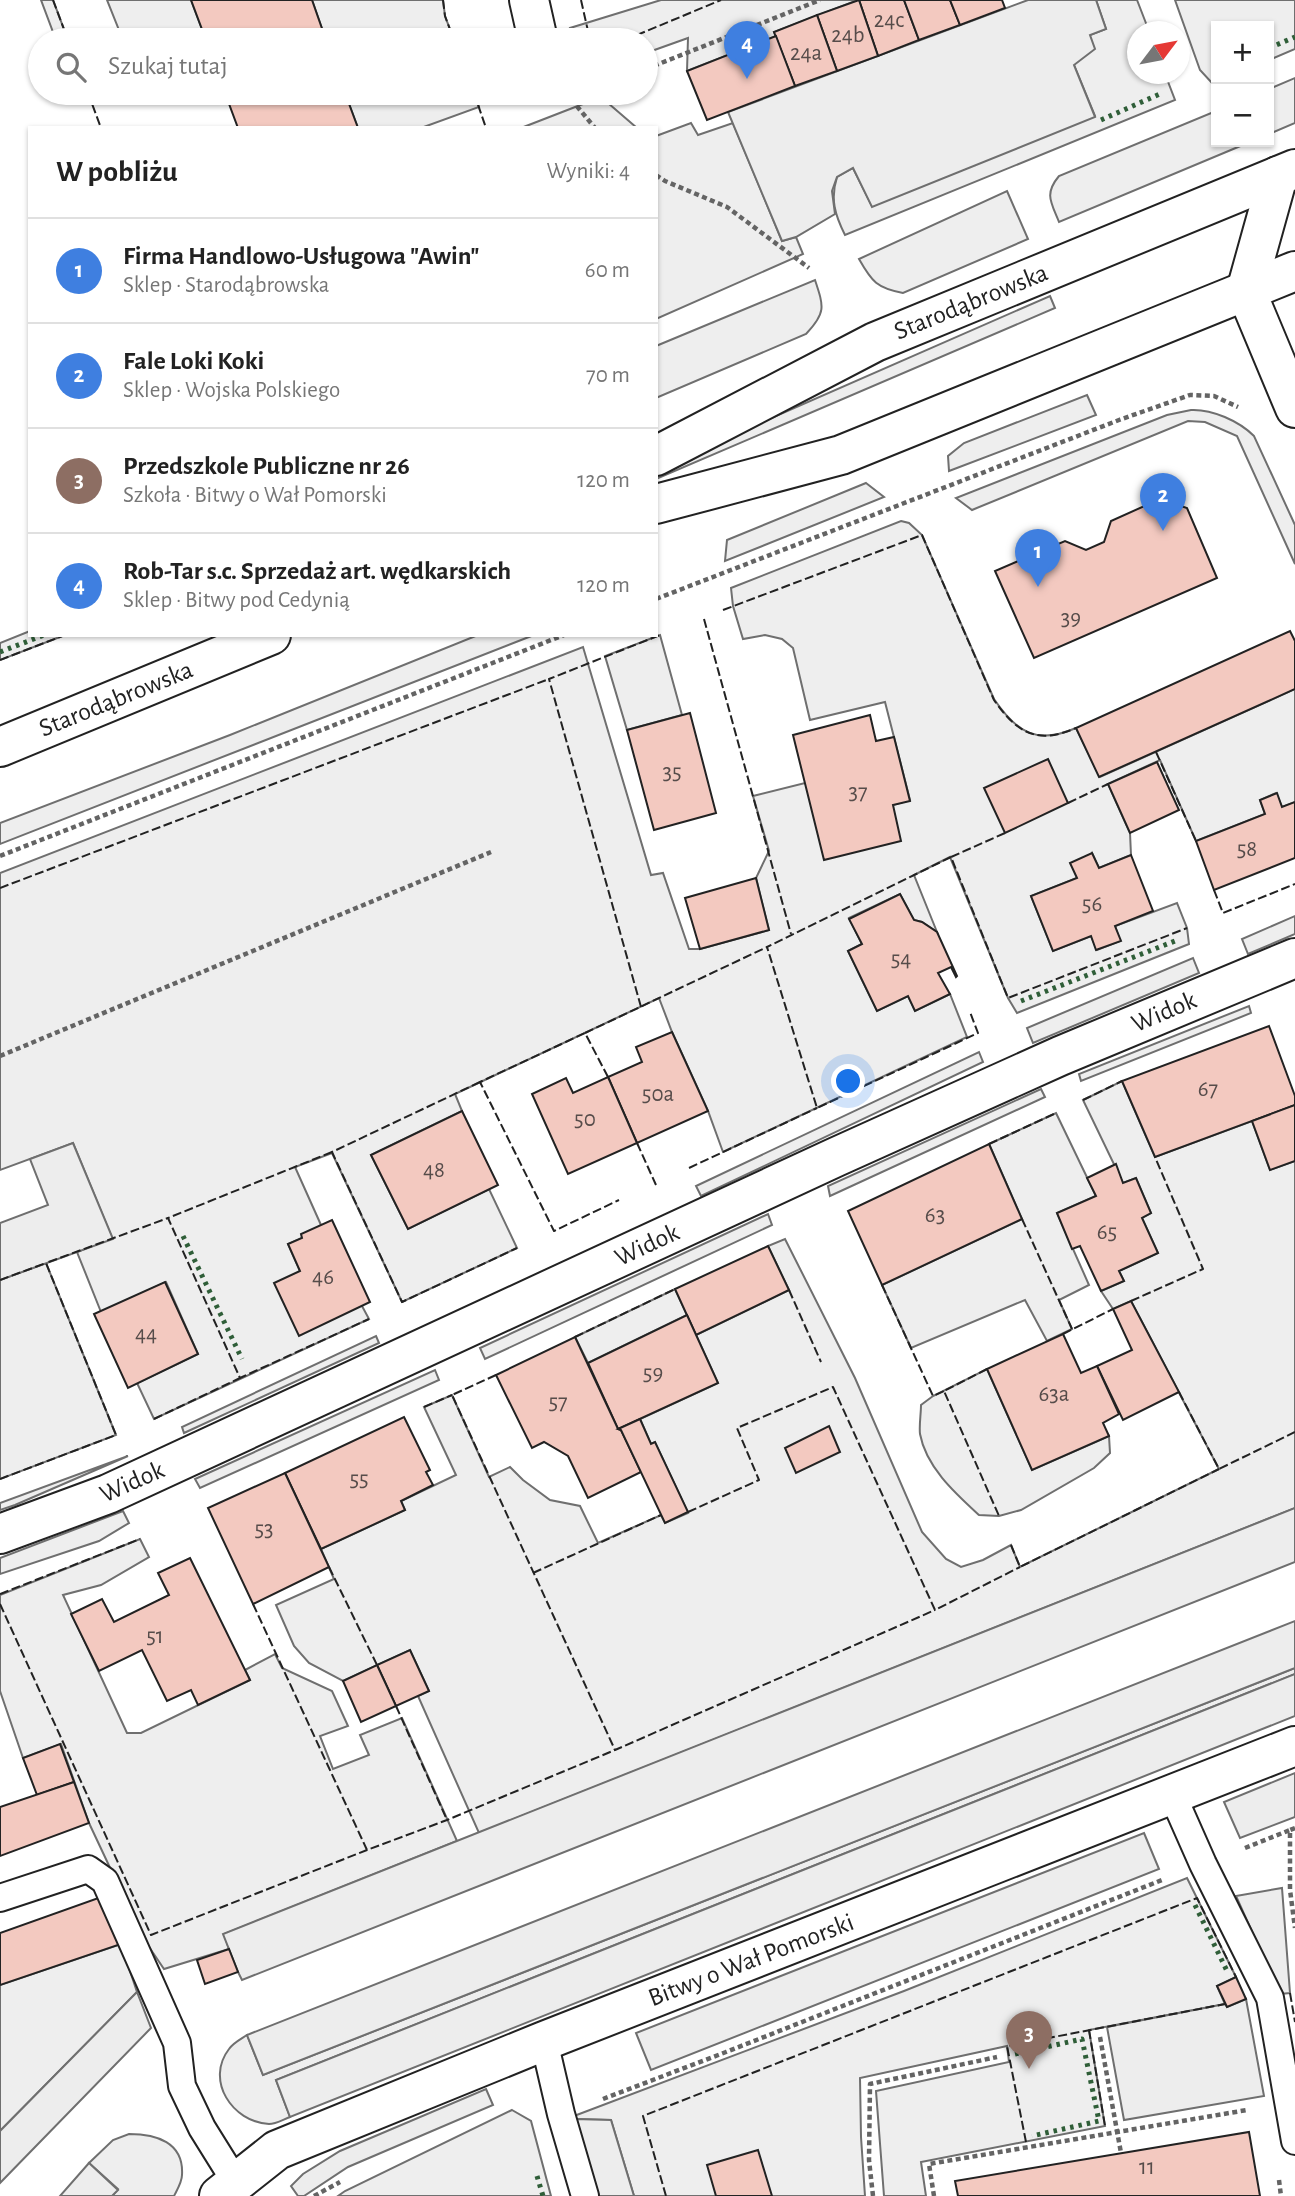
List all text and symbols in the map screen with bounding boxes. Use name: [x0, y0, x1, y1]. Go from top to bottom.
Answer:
house number: 24c: [874, 9, 904, 32]
pin: 4: [724, 21, 770, 79]
north arrow: [1127, 21, 1190, 84]
map controls: [1211, 21, 1274, 147]
button: +: [1211, 21, 1274, 84]
house number: 24b: [831, 24, 865, 47]
search box: [28, 28, 658, 105]
house number: 24a: [790, 42, 822, 65]
icon: search: [52, 48, 90, 86]
text: Szukaj tutaj: [108, 53, 228, 79]
button: −: [1211, 84, 1274, 147]
text: W pobliżu: [56, 157, 178, 187]
text: Wyniki: 4: [547, 160, 630, 183]
text: Firma Handlowo-Usługowa "Awin": [123, 243, 480, 269]
text: 1: [75, 259, 83, 282]
text: 60 m: [585, 259, 630, 282]
street label: Starodąbrowska: [890, 259, 1052, 345]
text: Sklep · Starodąbrowska: [123, 274, 329, 297]
text: Fale Loki Koki: [123, 348, 264, 374]
text: 2: [74, 364, 84, 387]
text: 70 m: [586, 364, 630, 387]
text: Sklep · Wojska Polskiego: [123, 379, 340, 402]
text: Przedszkole Publiczne nr 26: [123, 453, 410, 479]
text: 3: [74, 469, 84, 492]
text: 120 m: [577, 469, 630, 492]
pin: 2: [1140, 473, 1186, 531]
text: Szkoła · Bitwy o Wał Pomorski: [123, 484, 387, 507]
pin: 1: [1015, 529, 1061, 587]
text: Rob-Tar s.c. Sprzedaż art. wędkarskich: [123, 558, 511, 584]
text: 4: [73, 574, 85, 597]
text: 120 m: [577, 574, 630, 597]
text: Sklep · Bitwy pod Cedynią: [123, 589, 350, 612]
house number: 39: [1061, 607, 1081, 630]
street label: Starodąbrowska: [35, 656, 197, 742]
house number: 35: [662, 761, 682, 784]
house number: 37: [848, 781, 868, 804]
house number: 58: [1237, 838, 1257, 861]
house number: 56: [1082, 893, 1102, 916]
house number: 54: [891, 948, 911, 971]
street label: Widok: [1128, 987, 1200, 1037]
your location: [831, 1064, 865, 1098]
house number: 67: [1198, 1078, 1218, 1101]
house number: 50a: [642, 1083, 674, 1106]
house number: 50: [574, 1108, 596, 1131]
house number: 48: [423, 1159, 445, 1182]
house number: 63: [925, 1204, 945, 1227]
street label: Widok: [611, 1219, 683, 1271]
house number: 65: [1097, 1221, 1117, 1244]
house number: 46: [312, 1266, 334, 1289]
house number: 44: [135, 1323, 157, 1346]
house number: 59: [643, 1362, 663, 1385]
house number: 63a: [1039, 1383, 1069, 1406]
house number: 57: [548, 1391, 568, 1414]
street label: Widok: [96, 1456, 168, 1508]
house number: 55: [349, 1468, 369, 1491]
house number: 53: [254, 1518, 274, 1541]
house number: 51: [146, 1625, 164, 1648]
street label: Bitwy o Wał Pomorski: [645, 1909, 857, 2011]
pin: 3: [1006, 2011, 1052, 2069]
house number: 11: [1139, 2156, 1155, 2179]

